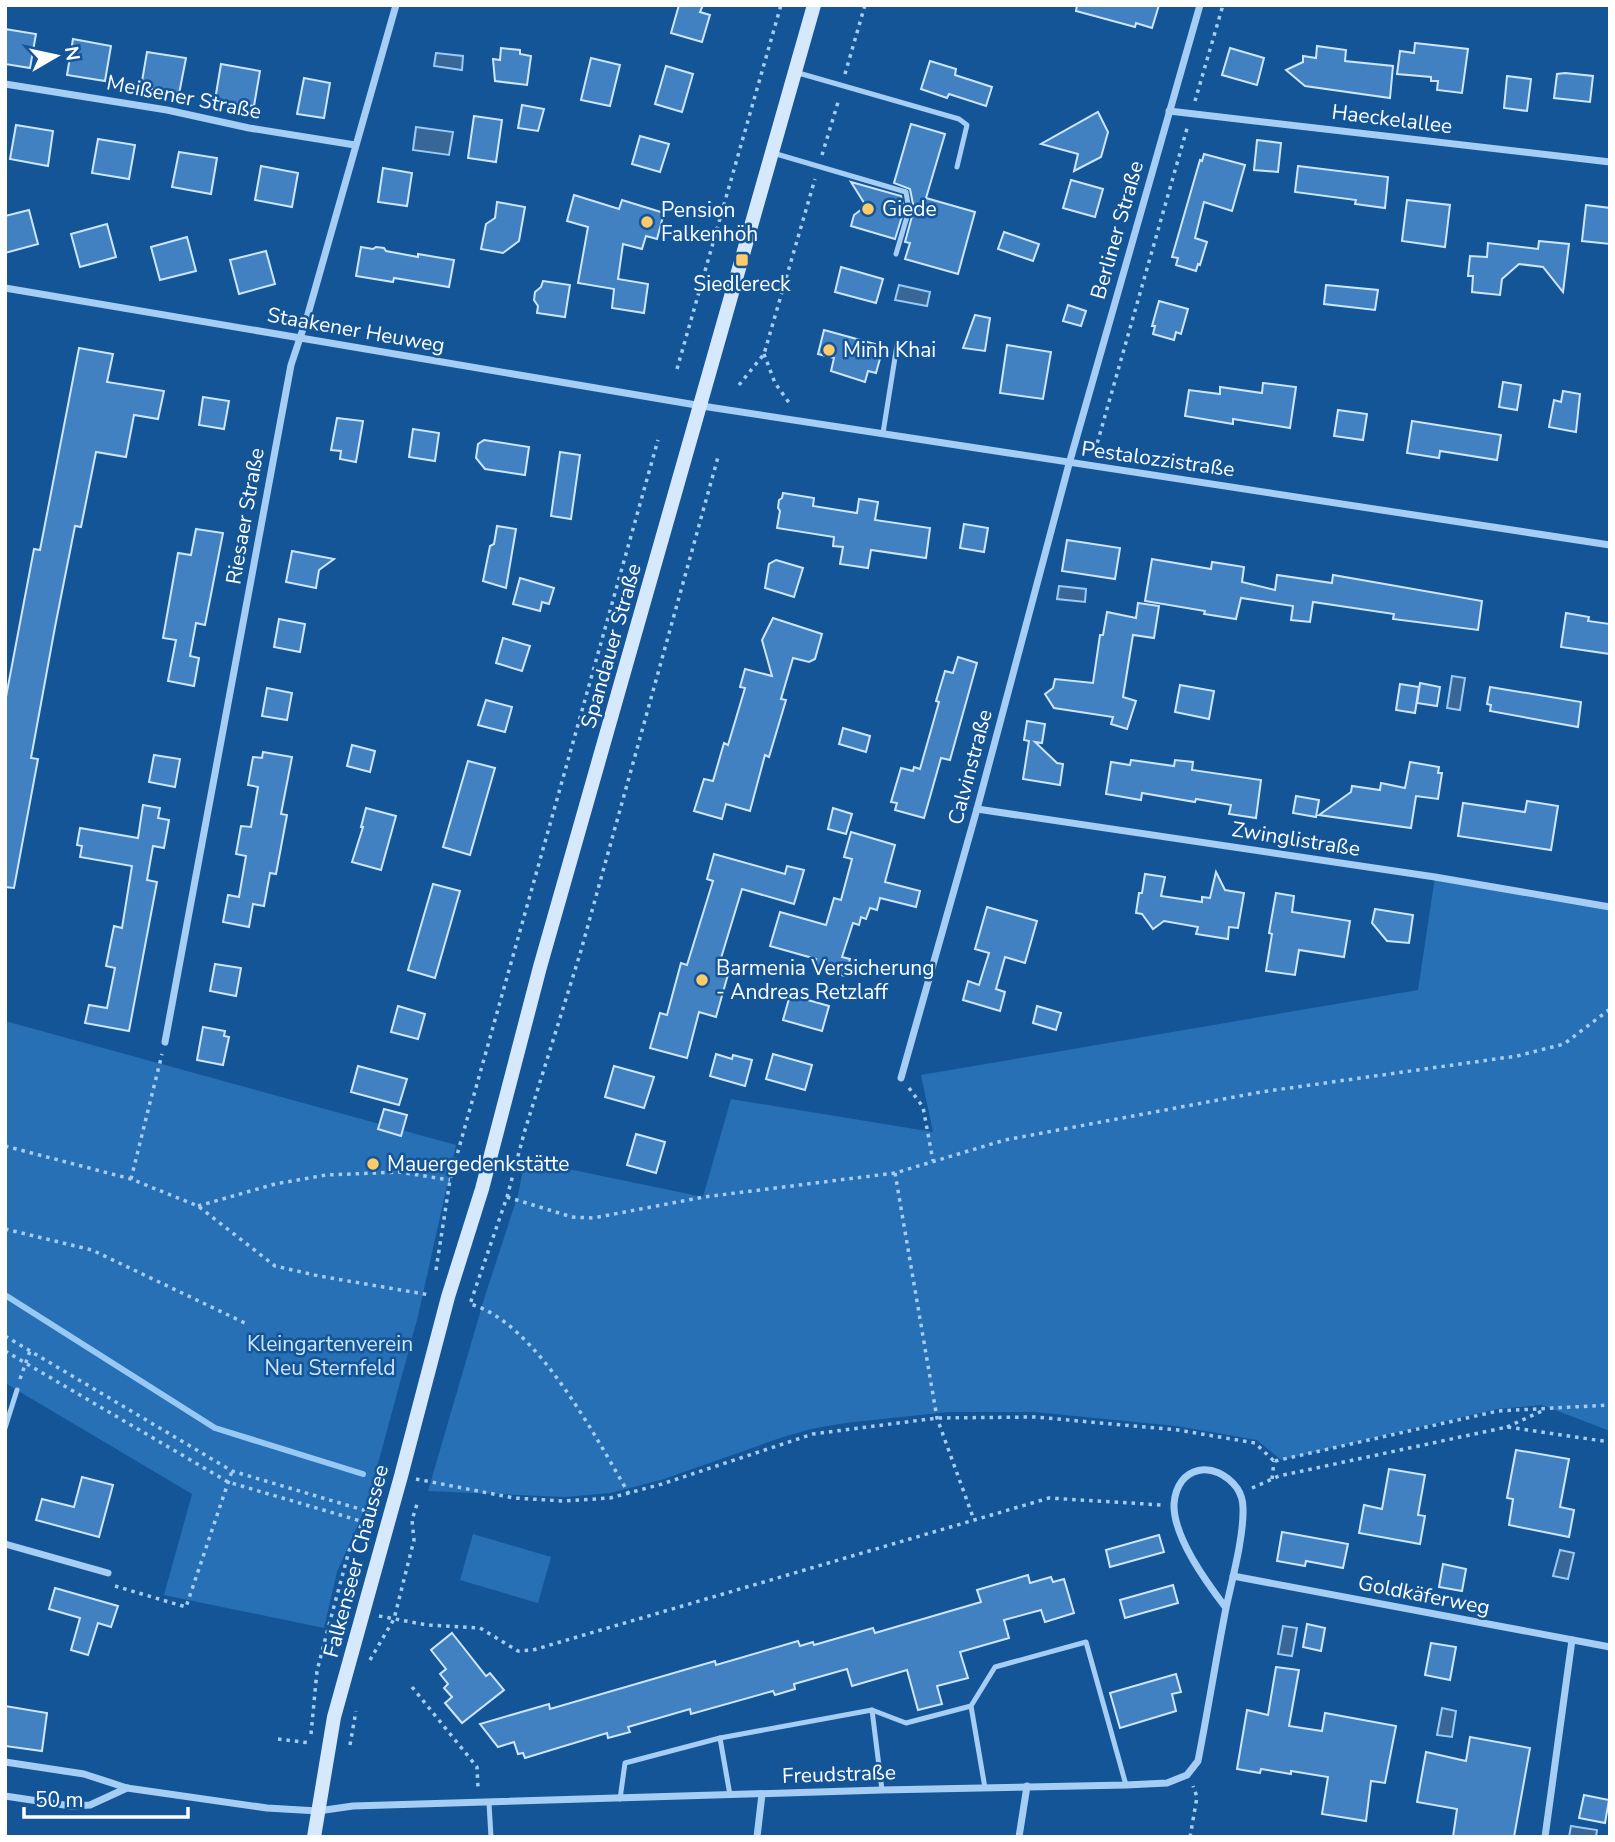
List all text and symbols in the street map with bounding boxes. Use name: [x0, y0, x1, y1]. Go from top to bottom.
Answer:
north arrow: [21, 21, 91, 91]
text: N: [58, 44, 86, 63]
street label: Meißener Straße: [104, 68, 264, 126]
street label: Haeckelallee: [1330, 98, 1454, 140]
street label: Berliner Straße: [1084, 157, 1150, 303]
place label: Giede: [882, 195, 937, 223]
place label: Pension Falkenhöh: [661, 196, 758, 248]
marker: Giede: [860, 201, 876, 217]
marker: Pension Falkenhöh: [639, 214, 655, 230]
marker: Siedlereck: [734, 252, 750, 268]
place label: Siedlereck: [693, 270, 791, 298]
street label: Staakener Heuweg: [265, 301, 447, 359]
place label: Minh Khai: [843, 336, 936, 364]
marker: Minh Khai: [821, 342, 837, 358]
street label: Pestalozzistraße: [1080, 434, 1236, 484]
street label: Riesaer Straße: [219, 445, 271, 587]
street label: Spandauer Straße: [574, 560, 648, 732]
street label: Calvinstraße: [941, 706, 999, 828]
street label: Zwinglistraße: [1230, 815, 1362, 863]
place label: Barmenia Versicherung - Andreas Retzlaff: [716, 954, 934, 1006]
marker: Barmenia Versicherung - Andreas Retzlaff: [694, 972, 710, 988]
place label: Mauergedenkstätte: [387, 1150, 570, 1178]
marker: Mauergedenkstätte: [365, 1156, 381, 1172]
park label: Kleingartenverein Neu Sternfeld: [247, 1330, 413, 1382]
street label: Falkenseer Chaussee: [317, 1461, 395, 1661]
street label: Goldkäferweg: [1356, 1568, 1492, 1622]
street label: Freudstraße: [782, 1758, 896, 1790]
scale bar: [24, 1776, 189, 1820]
text: 50 m: [35, 1786, 84, 1814]

